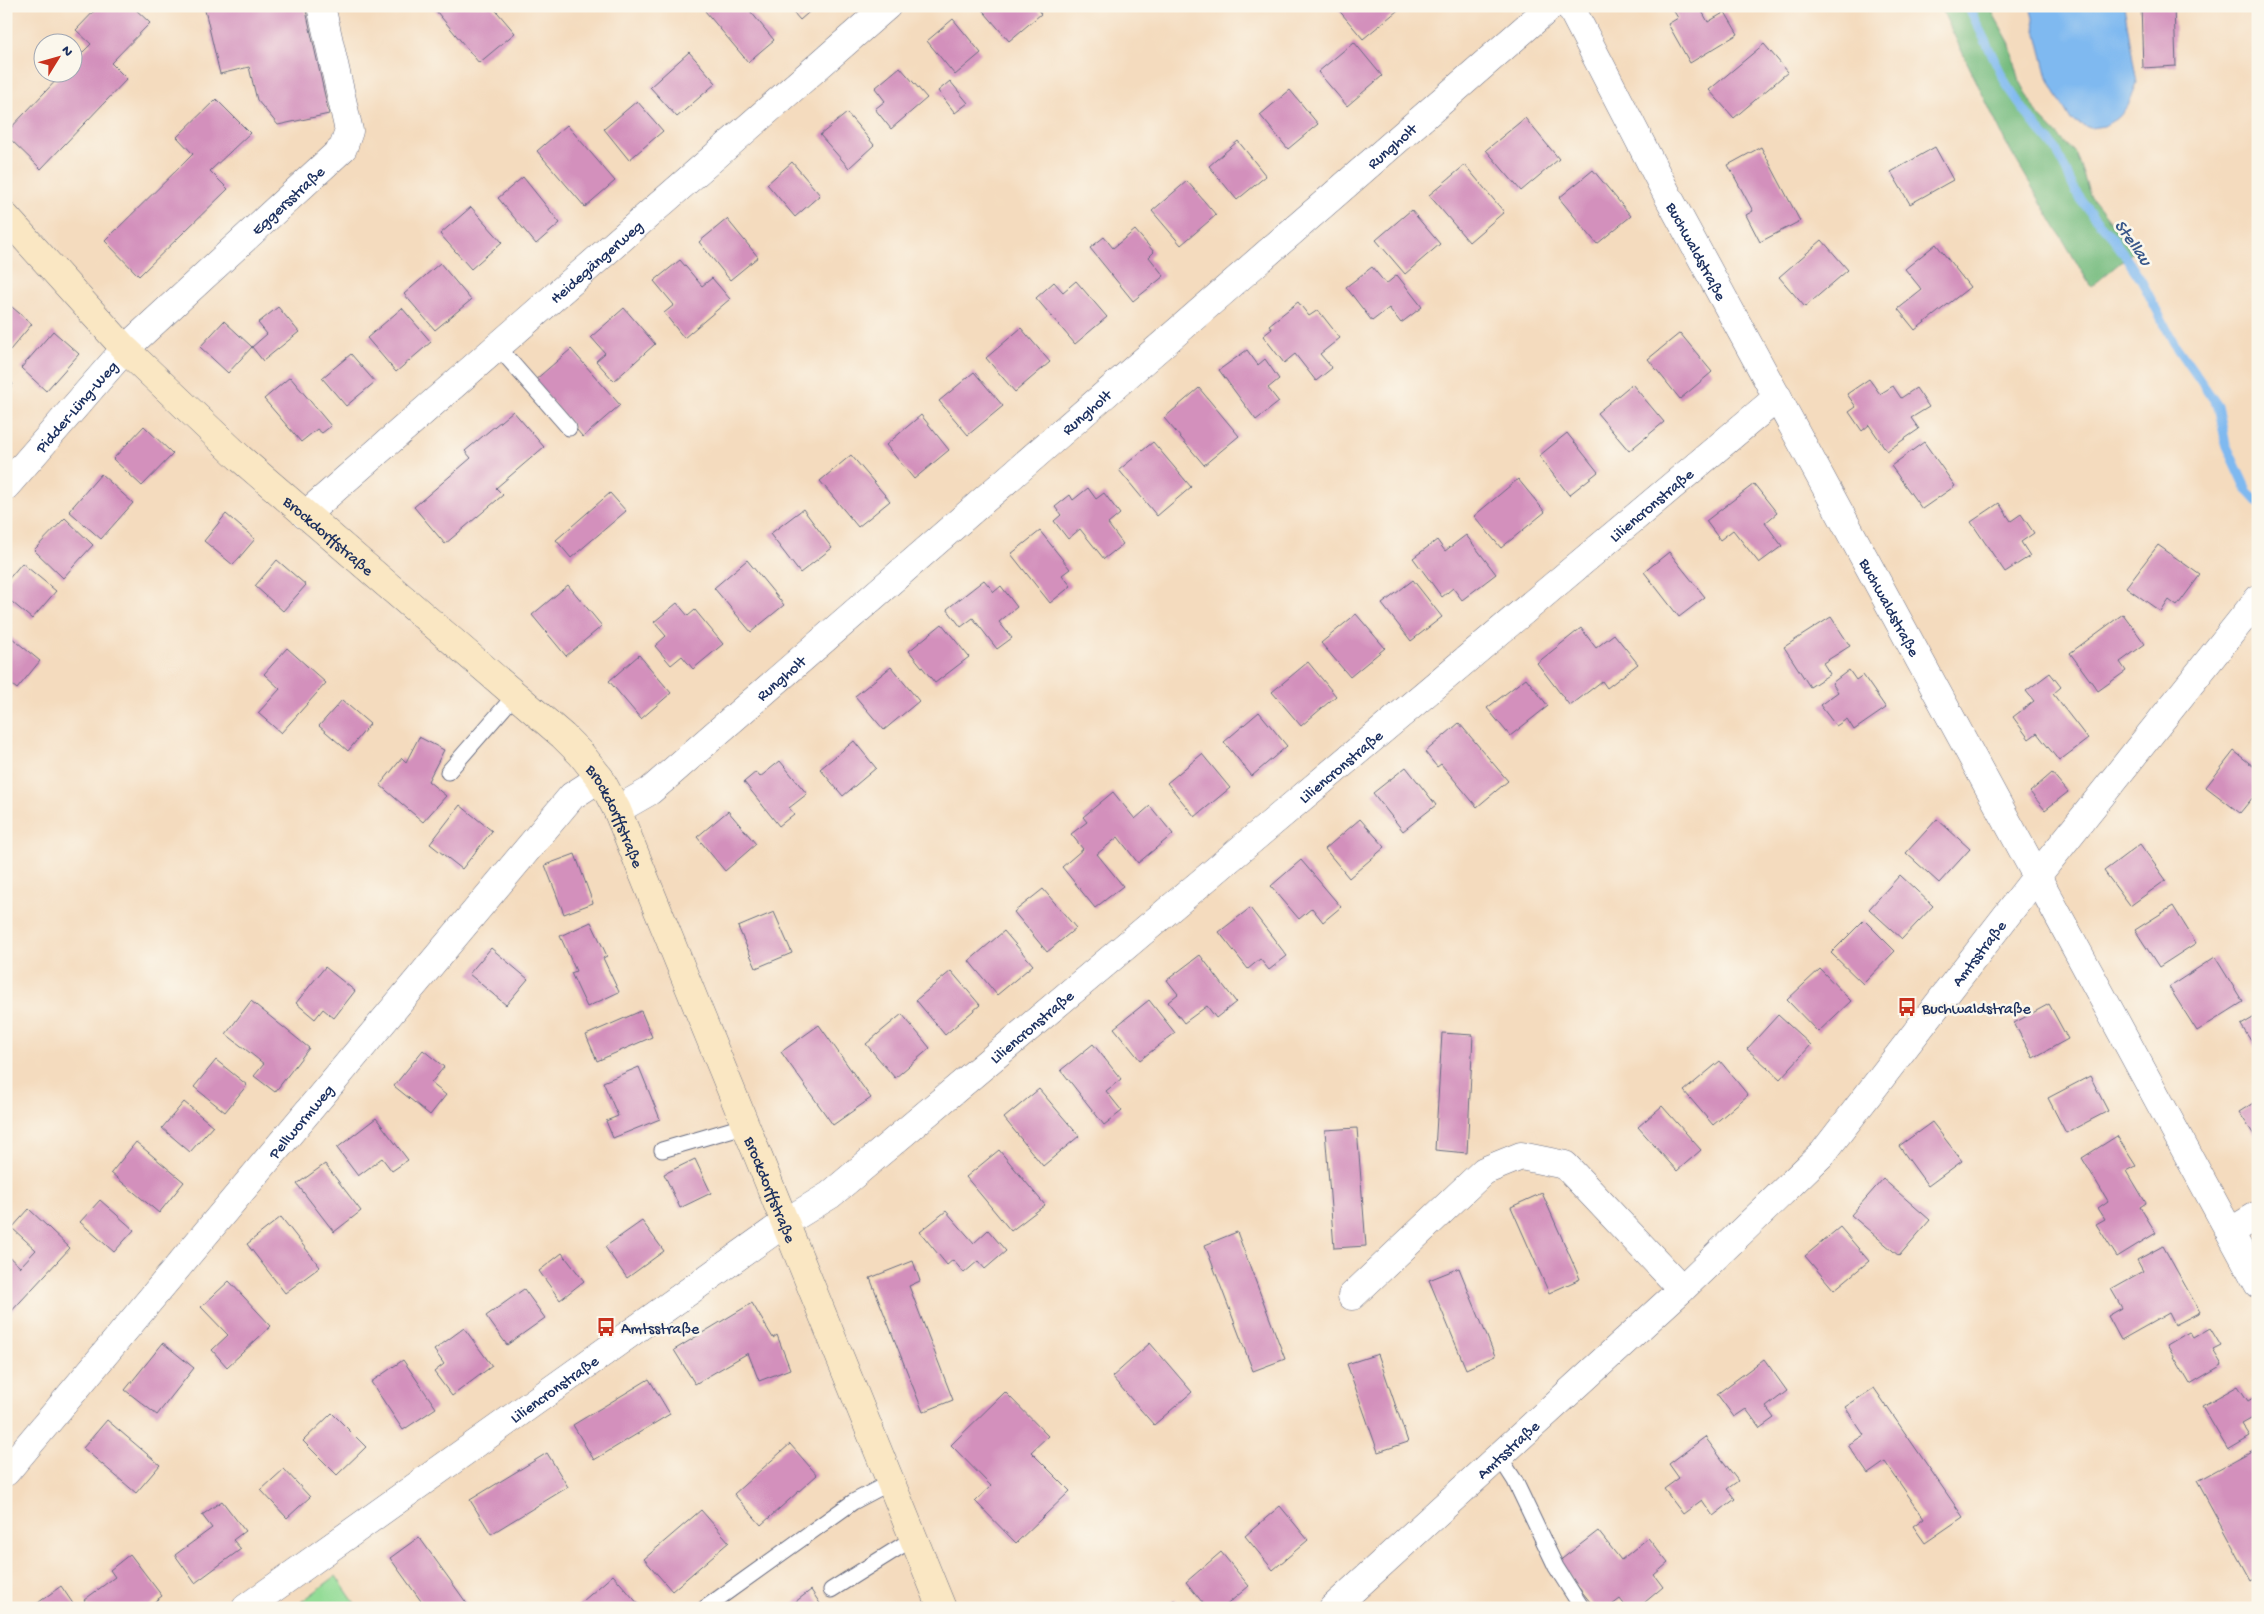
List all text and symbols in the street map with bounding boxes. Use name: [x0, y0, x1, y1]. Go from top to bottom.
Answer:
north arrow: [32, 32, 82, 82]
text: N: [57, 43, 76, 60]
street label: Rungholt: [1365, 120, 1423, 175]
street label: Eggersstraße: [249, 163, 331, 241]
street label: Buchwaldstraße: [1660, 199, 1729, 305]
water label: Stellau: [2109, 216, 2156, 272]
street label: Heidegängerweg: [548, 218, 648, 309]
street label: Pidder-Lüng-Weg: [32, 358, 123, 459]
street label: Rungholt: [1059, 386, 1118, 441]
street label: Liliencronstraße: [1607, 466, 1699, 548]
street label: Brockdorffstraße: [277, 493, 377, 582]
street label: Buchwaldstraße: [1853, 555, 1922, 661]
street label: Rungholt: [754, 652, 812, 707]
street label: Liliencronstraße: [1296, 727, 1389, 809]
street label: Brockdorffstraße: [579, 761, 646, 872]
street label: Amtsstraße: [1949, 917, 2012, 991]
street label: Liliencronstraße: [987, 987, 1080, 1069]
bus stop icon: Buchwaldstraße: [1896, 996, 1918, 1018]
place label: Buchwaldstraße: [1921, 1001, 2032, 1020]
street label: Pellwormweg: [265, 1082, 339, 1165]
street label: Brockdorffstraße: [738, 1134, 799, 1247]
bus stop icon: Amtsstraße: [595, 1316, 617, 1338]
place label: Amtsstraße: [621, 1321, 700, 1340]
street label: Liliencronstraße: [508, 1353, 604, 1429]
street label: Amtsstraße: [1474, 1417, 1545, 1485]

